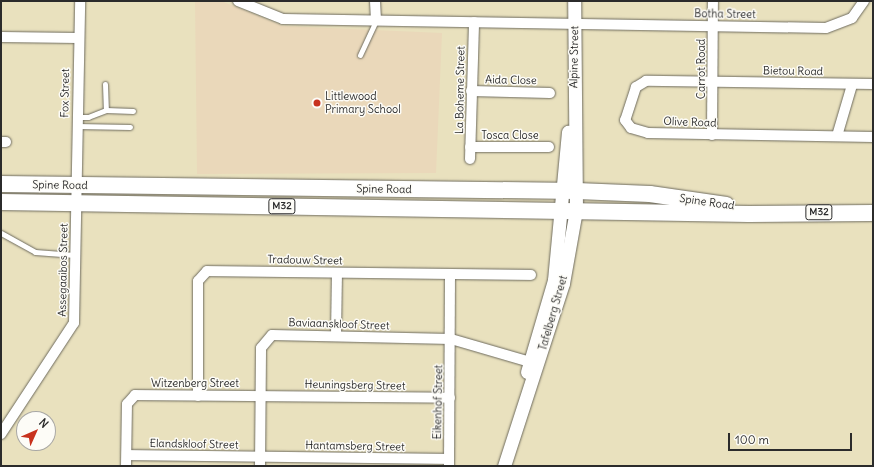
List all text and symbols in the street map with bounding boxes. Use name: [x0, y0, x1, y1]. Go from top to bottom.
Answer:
street label: Botha Street: [694, 7, 756, 21]
street label: Alpine Street: [567, 26, 581, 88]
street label: Carrot Road: [694, 39, 708, 99]
street label: La Boheme Street: [453, 46, 467, 134]
street label: Bietou Road: [763, 64, 823, 78]
street label: Fox Street: [58, 68, 72, 118]
street label: Aida Close: [485, 73, 537, 87]
place label: Littlewood Primary School: [325, 90, 401, 116]
marker: Littlewood Primary School: [312, 98, 322, 108]
street label: Olive Road: [663, 114, 717, 130]
street label: Tosca Close: [481, 128, 539, 142]
street label: Spine Road: [32, 178, 88, 192]
street label: Spine Road: [356, 182, 412, 196]
street label: Spine Road: [679, 192, 735, 212]
road number: M32: [268, 198, 296, 214]
road number: M32: [805, 204, 833, 220]
street label: Assegaaibos Street: [56, 223, 70, 317]
street label: Tradouw Street: [267, 253, 343, 267]
street label: Tafelberg Street: [536, 274, 570, 352]
street label: Baviaanskloof Street: [288, 316, 390, 332]
street label: Eikenhof Street: [431, 364, 445, 440]
street label: Witzenberg Street: [151, 376, 239, 390]
street label: Heuningsberg Street: [304, 378, 406, 392]
north arrow: [16, 411, 56, 451]
text: N: [36, 416, 51, 431]
scale bar: [730, 425, 854, 451]
text: 100 m: [735, 432, 769, 447]
street label: Elandskloof Street: [149, 437, 239, 451]
street label: Hantamsberg Street: [305, 439, 405, 453]

